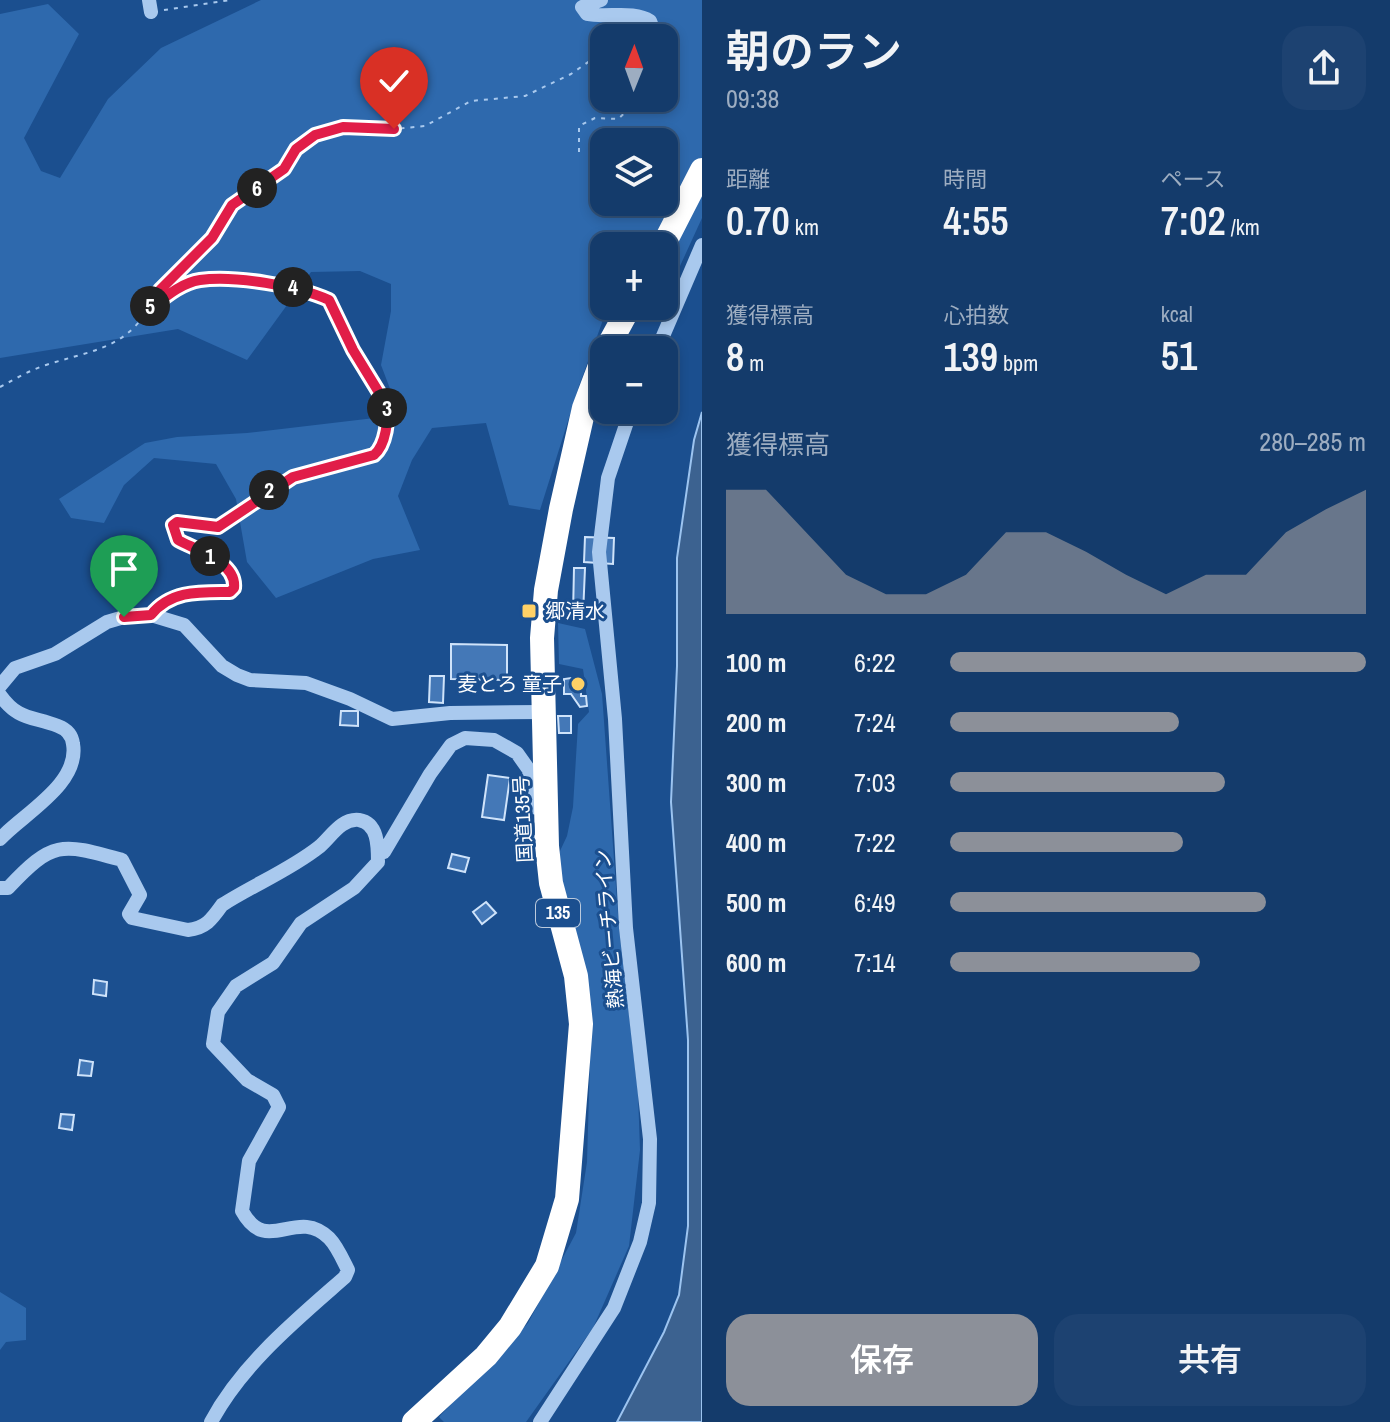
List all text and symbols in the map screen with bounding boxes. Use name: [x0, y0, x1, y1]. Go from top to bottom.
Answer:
text: 朝のラン: [726, 21, 902, 81]
north arrow: [590, 24, 678, 112]
map controls: [590, 24, 678, 424]
button: share: [1282, 26, 1366, 110]
pin: [360, 47, 428, 129]
icon: check: [372, 59, 416, 103]
text: 09:38: [726, 81, 779, 116]
button: layers: [590, 128, 678, 216]
text: 距離: [726, 164, 770, 194]
text: 時間: [943, 164, 987, 194]
text: ペース: [1161, 164, 1226, 194]
pin: 6: [237, 168, 277, 208]
text: 6: [252, 173, 262, 203]
text: 0.70: [726, 194, 790, 247]
text: 4:55: [943, 194, 1008, 247]
text: 7:02: [1161, 194, 1226, 247]
text: km: [790, 212, 819, 242]
text: /km: [1226, 212, 1260, 242]
button: +: [590, 232, 678, 320]
pin: 4: [273, 267, 313, 307]
text: 4: [288, 272, 298, 302]
pin: 5: [130, 286, 170, 326]
text: 5: [145, 291, 155, 321]
text: kcal: [1161, 299, 1193, 329]
text: 獲得標高: [726, 300, 814, 330]
text: 心拍数: [943, 300, 1009, 330]
text: 51: [1161, 329, 1197, 382]
text: 8: [726, 330, 744, 383]
text: 139: [943, 330, 998, 383]
button: −: [590, 336, 678, 424]
text: m: [744, 348, 764, 378]
text: bpm: [998, 348, 1038, 378]
pin: 3: [367, 388, 407, 428]
text: 3: [382, 393, 392, 423]
text: 280–285 m: [1259, 424, 1366, 459]
text: 獲得標高: [726, 427, 830, 462]
pin: 2: [249, 470, 289, 510]
text: 2: [264, 475, 274, 505]
pin: [90, 535, 158, 617]
pin: 1: [190, 536, 230, 576]
text: 1: [205, 541, 215, 571]
icon: arrive: [102, 547, 146, 591]
place label: 郷清水: [545, 597, 605, 624]
marker: 郷清水: [520, 602, 538, 620]
text: 100 m: [726, 645, 786, 680]
text: 6:22: [854, 645, 896, 680]
place label: 麦とろ 童子: [457, 670, 562, 697]
marker: 麦とろ 童子: [569, 675, 587, 693]
text: 200 m: [726, 705, 786, 740]
text: 7:24: [854, 705, 896, 740]
text: 300 m: [726, 765, 786, 800]
text: 7:03: [854, 765, 896, 800]
street label: 国道135号: [507, 775, 538, 863]
text: 400 m: [726, 825, 786, 860]
text: 7:22: [854, 825, 896, 860]
street label: 熱海ビーチライン: [588, 848, 629, 1010]
text: 500 m: [726, 885, 786, 920]
text: 6:49: [854, 885, 896, 920]
road number: 135: [536, 899, 580, 927]
text: 600 m: [726, 945, 786, 980]
text: 7:14: [854, 945, 896, 980]
button: 保存: [726, 1314, 1038, 1406]
button: 共有: [1054, 1314, 1366, 1406]

